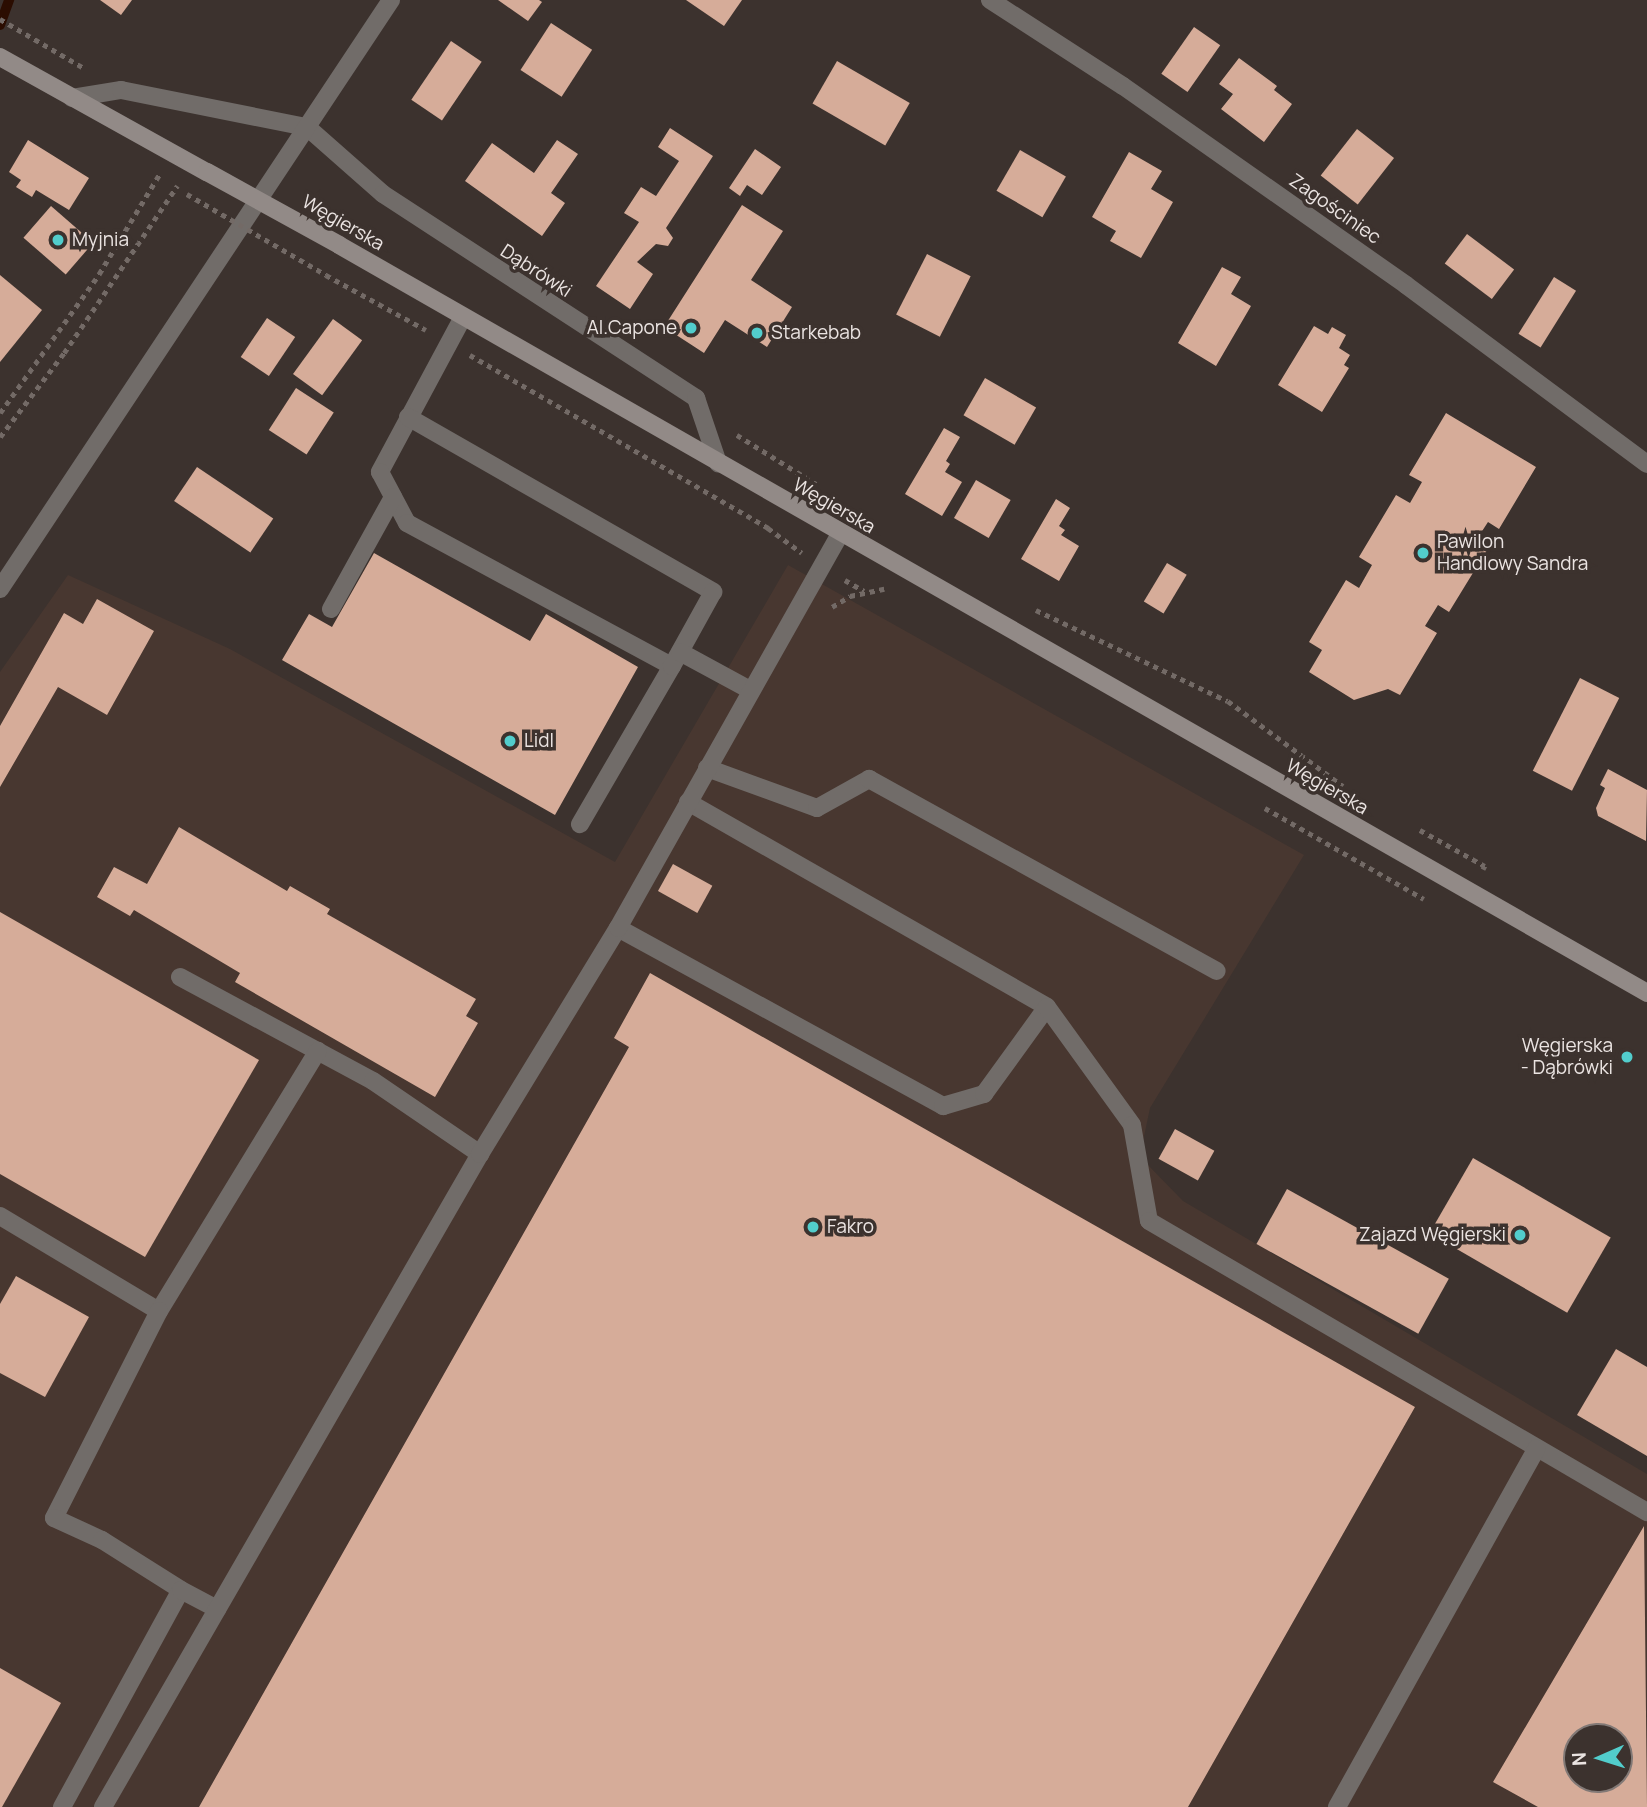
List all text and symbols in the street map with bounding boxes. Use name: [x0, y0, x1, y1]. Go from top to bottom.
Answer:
street label: Zagościniec: [1285, 169, 1385, 249]
street label: Węgierska: [298, 190, 388, 256]
place label: Myjnia: [72, 229, 129, 251]
marker: Myjnia: [50, 232, 66, 248]
street label: Dąbrówki: [496, 240, 576, 302]
place label: Al.Capone: [587, 317, 677, 339]
marker: Al.Capone: [683, 320, 699, 336]
place label: Starkebab: [771, 322, 861, 344]
marker: Starkebab: [749, 325, 765, 341]
street label: Węgierska: [789, 473, 879, 539]
place label: Pawilon Handlowy Sandra: [1437, 531, 1588, 575]
marker: Pawilon Handlowy Sandra: [1415, 545, 1431, 561]
place label: Lidl: [524, 730, 554, 752]
marker: Lidl: [502, 733, 518, 749]
street label: Węgierska: [1282, 754, 1372, 820]
place label: Węgierska - Dąbrówki: [1521, 1035, 1613, 1079]
marker: Węgierska - Dąbrówki: [1619, 1049, 1635, 1065]
place label: Fakro: [827, 1216, 874, 1238]
marker: Fakro: [805, 1219, 821, 1235]
place label: Zajazd Węgierski: [1359, 1224, 1506, 1246]
marker: Zajazd Węgierski: [1512, 1227, 1528, 1243]
north arrow: [1563, 1723, 1633, 1793]
text: N: [1566, 1751, 1592, 1766]

